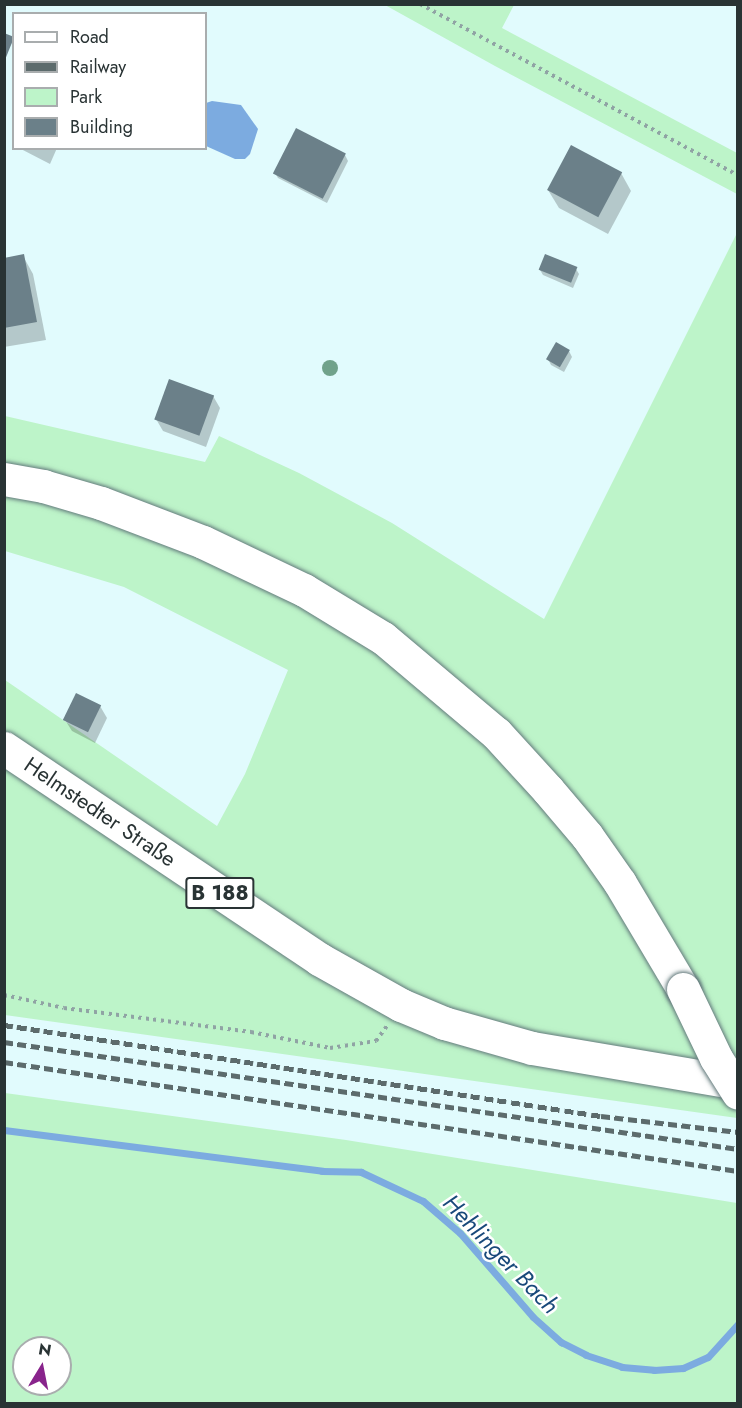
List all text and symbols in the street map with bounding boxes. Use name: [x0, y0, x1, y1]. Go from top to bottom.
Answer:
legend: [12, 12, 207, 150]
text: Road: [70, 24, 109, 50]
text: Railway: [70, 54, 126, 80]
text: Park: [70, 84, 102, 110]
text: Building: [70, 114, 133, 140]
street label: Helmstedter Straße: [19, 751, 181, 873]
road number: B 188: [184, 875, 256, 911]
water label: Hehlinger Bach: [437, 1188, 565, 1320]
north arrow: [12, 1336, 72, 1396]
text: N: [37, 1337, 53, 1362]

